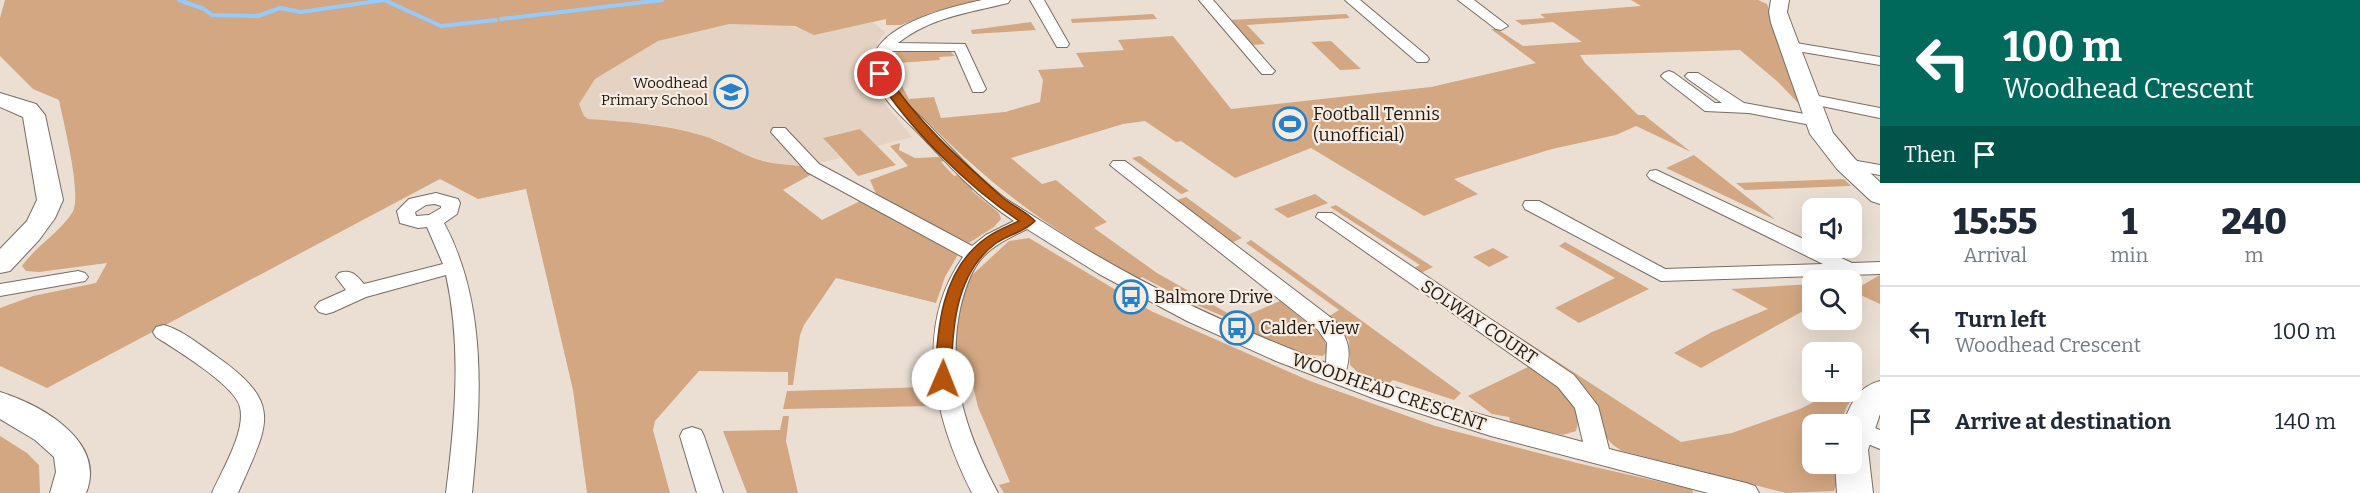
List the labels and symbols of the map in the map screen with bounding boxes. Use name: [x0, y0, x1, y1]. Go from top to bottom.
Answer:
pin: [854, 48, 905, 99]
place label: Woodhead Primary School: [601, 74, 708, 109]
school or university icon: Woodhead Primary School: [713, 74, 749, 110]
place label: Football Tennis (unofficial): [1313, 103, 1440, 146]
sports icon: Football Tennis (unofficial): [1272, 106, 1308, 142]
street label: SOLWAY COURT: [1417, 275, 1542, 369]
bus stop icon: Balmore Drive: [1113, 279, 1149, 315]
place label: Balmore Drive: [1154, 286, 1273, 308]
bus stop icon: Calder View: [1219, 310, 1255, 346]
place label: Calder View: [1260, 317, 1360, 339]
position arrow: [911, 347, 975, 411]
street label: WOODHEAD CRESCENT: [1289, 348, 1489, 436]

